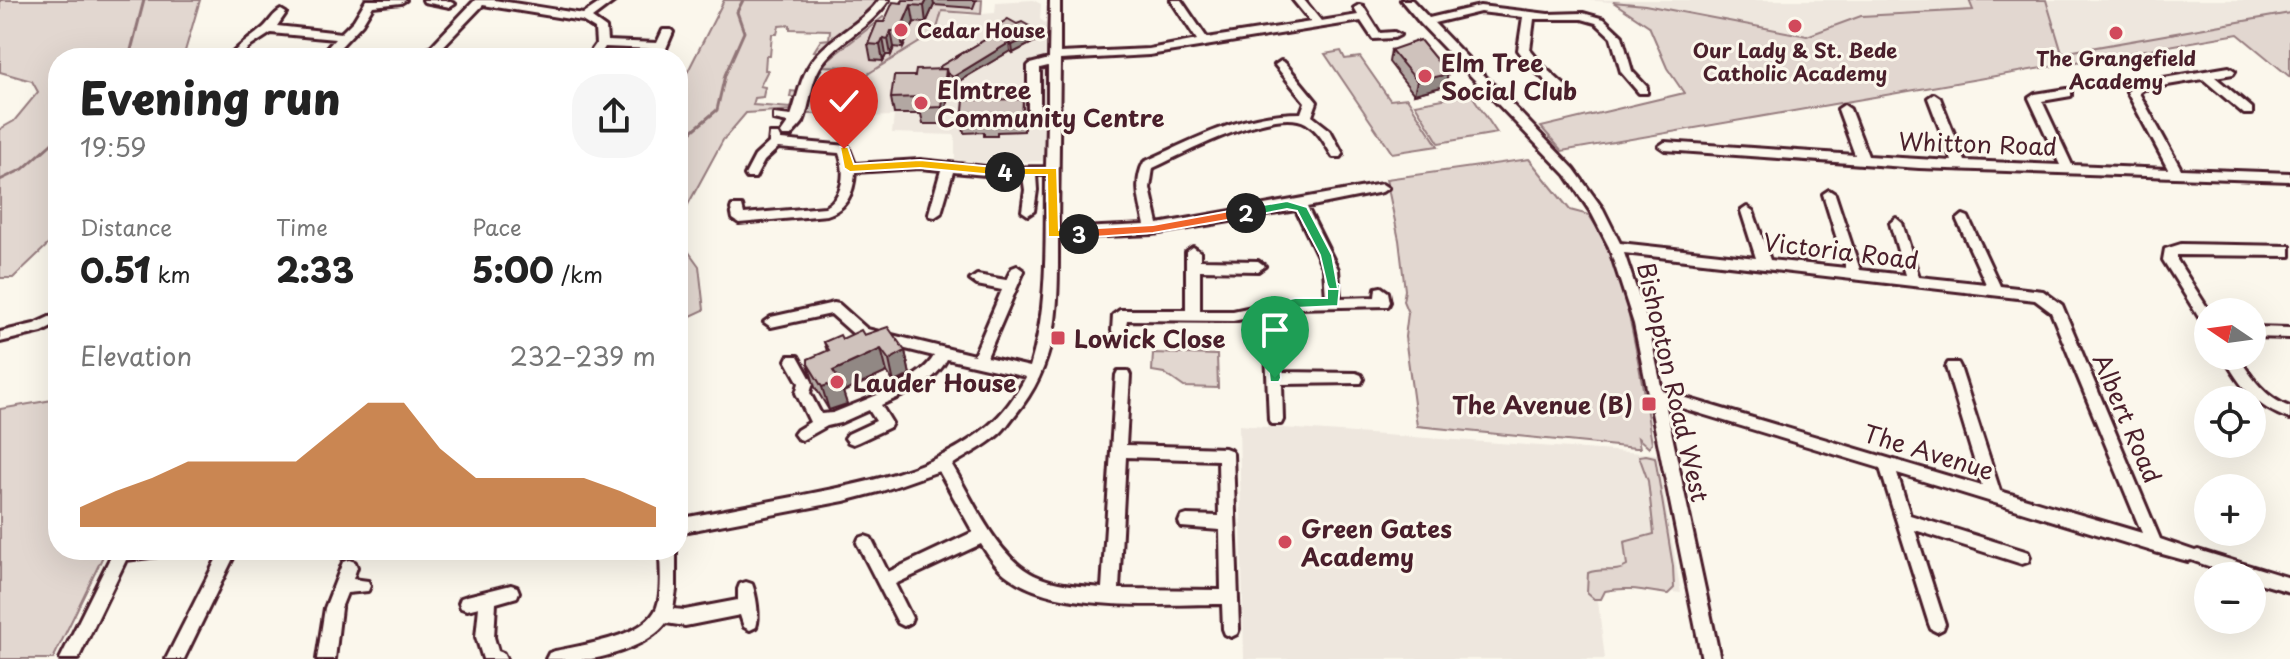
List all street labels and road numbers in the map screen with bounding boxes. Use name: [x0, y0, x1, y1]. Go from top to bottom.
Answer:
street label: Whitton Road: [1898, 122, 2058, 164]
street label: Victoria Road: [1761, 223, 1921, 277]
street label: Bishopton Road West: [1629, 259, 1719, 505]
street label: Albert Road: [2085, 348, 2171, 488]
street label: The Avenue: [1859, 414, 1999, 488]

